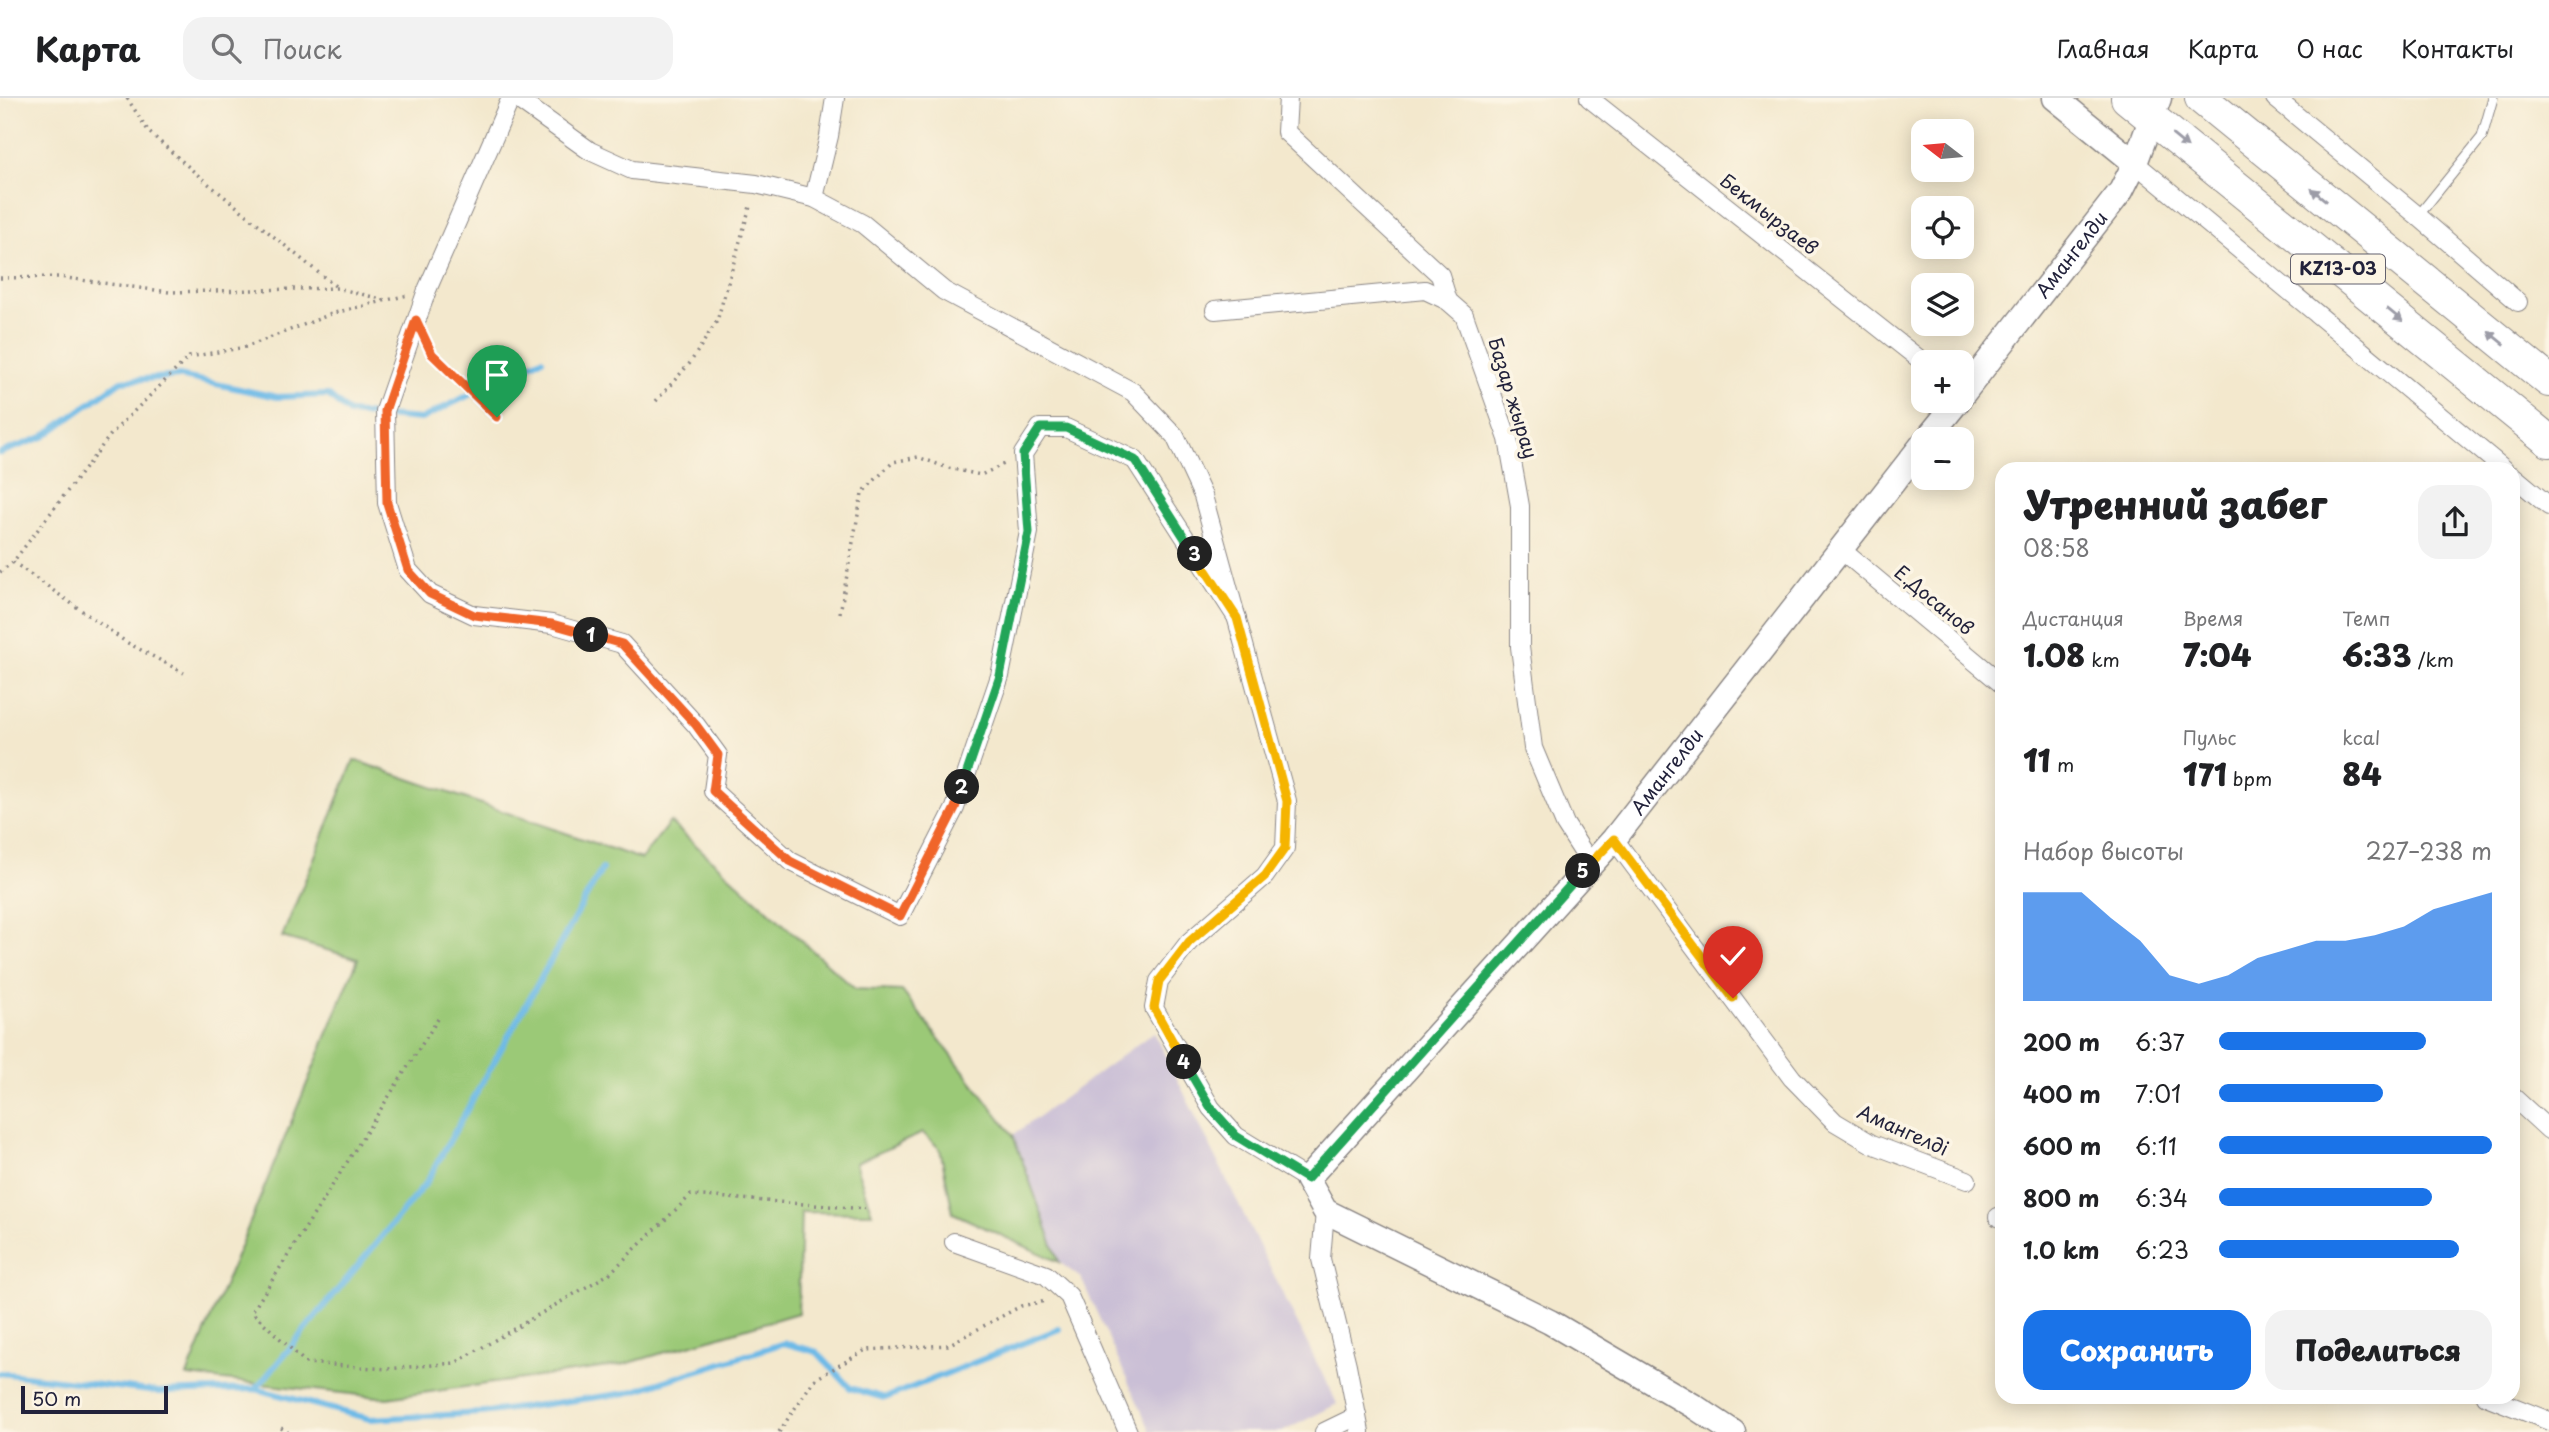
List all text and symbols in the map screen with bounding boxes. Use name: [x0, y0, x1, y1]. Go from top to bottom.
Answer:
search box: [183, 17, 673, 80]
text: Карта: [35, 23, 141, 73]
icon: search: [207, 29, 245, 67]
text: Поиск: [263, 29, 342, 68]
text: Главная: [2057, 30, 2150, 66]
text: Карта: [2188, 30, 2258, 66]
text: О нас: [2296, 30, 2363, 66]
text: Контакты: [2401, 30, 2514, 66]
north arrow: [1911, 119, 1974, 182]
map controls: [1911, 119, 1974, 490]
one-way arrow: [2172, 133, 2189, 148]
street label: Бекмырзаев: [1714, 166, 1825, 261]
one-way arrow: [2311, 187, 2329, 202]
button: locate: [1911, 196, 1974, 259]
street label: Амангелди: [2028, 205, 2113, 303]
road number: KZ13-03: [2291, 254, 2385, 284]
button: layers: [1911, 273, 1974, 336]
one-way arrow: [2385, 308, 2403, 323]
one-way arrow: [2487, 331, 2504, 346]
street label: Базар жырау: [1482, 334, 1546, 462]
pin: [467, 345, 527, 417]
button: +: [1911, 350, 1974, 413]
icon: arrive: [478, 356, 516, 394]
button: −: [1911, 427, 1974, 490]
text: Утренний забег: [2023, 475, 2327, 532]
button: share: [2418, 485, 2492, 559]
text: 08:58: [2023, 530, 2090, 565]
pin: 3: [1178, 536, 1212, 572]
text: 3: [1188, 539, 1201, 567]
street label: Е.Досанов: [1889, 558, 1980, 641]
text: Дистанция: [2023, 604, 2124, 632]
text: Время: [2183, 604, 2243, 632]
text: Темп: [2342, 604, 2390, 632]
pin: 1: [574, 618, 608, 652]
text: 1: [586, 620, 595, 648]
text: 1.08: [2023, 632, 2085, 677]
text: 7:04: [2183, 632, 2251, 677]
text: 6:33: [2342, 632, 2412, 677]
text: km: [2085, 645, 2120, 673]
text: /km: [2412, 645, 2454, 673]
street label: Амангелди: [1623, 722, 1709, 820]
text: Пульс: [2183, 723, 2236, 751]
text: kcal: [2342, 723, 2380, 751]
text: 11: [2023, 737, 2051, 782]
text: m: [2051, 750, 2074, 778]
text: 171: [2183, 751, 2227, 796]
text: 84: [2342, 751, 2382, 796]
text: bpm: [2227, 764, 2272, 792]
pin: 2: [944, 770, 979, 804]
text: 2: [955, 772, 968, 800]
text: Набор высоты: [2023, 833, 2184, 868]
text: 227–238 m: [2365, 833, 2492, 868]
pin: 5: [1566, 854, 1600, 888]
text: 5: [1576, 856, 1589, 884]
pin: [1703, 926, 1763, 998]
icon: check: [1714, 937, 1752, 975]
text: 200 m: [2023, 1024, 2100, 1059]
text: 6:37: [2135, 1024, 2185, 1059]
pin: 4: [1166, 1044, 1202, 1080]
text: 4: [1177, 1047, 1190, 1075]
text: 400 m: [2023, 1076, 2101, 1111]
text: 7:01: [2135, 1076, 2181, 1111]
street label: Амангелді: [1853, 1097, 1953, 1162]
text: 600 m: [2023, 1128, 2101, 1163]
text: 6:11: [2135, 1128, 2177, 1163]
text: 800 m: [2023, 1180, 2100, 1215]
text: 6:34: [2135, 1180, 2188, 1215]
text: 1.0 km: [2023, 1232, 2100, 1267]
text: 6:23: [2135, 1232, 2189, 1267]
button: Сохранить: [2023, 1310, 2251, 1390]
button: Поделиться: [2265, 1310, 2492, 1390]
scale bar: [21, 1383, 168, 1415]
text: 50 m: [32, 1384, 81, 1412]

